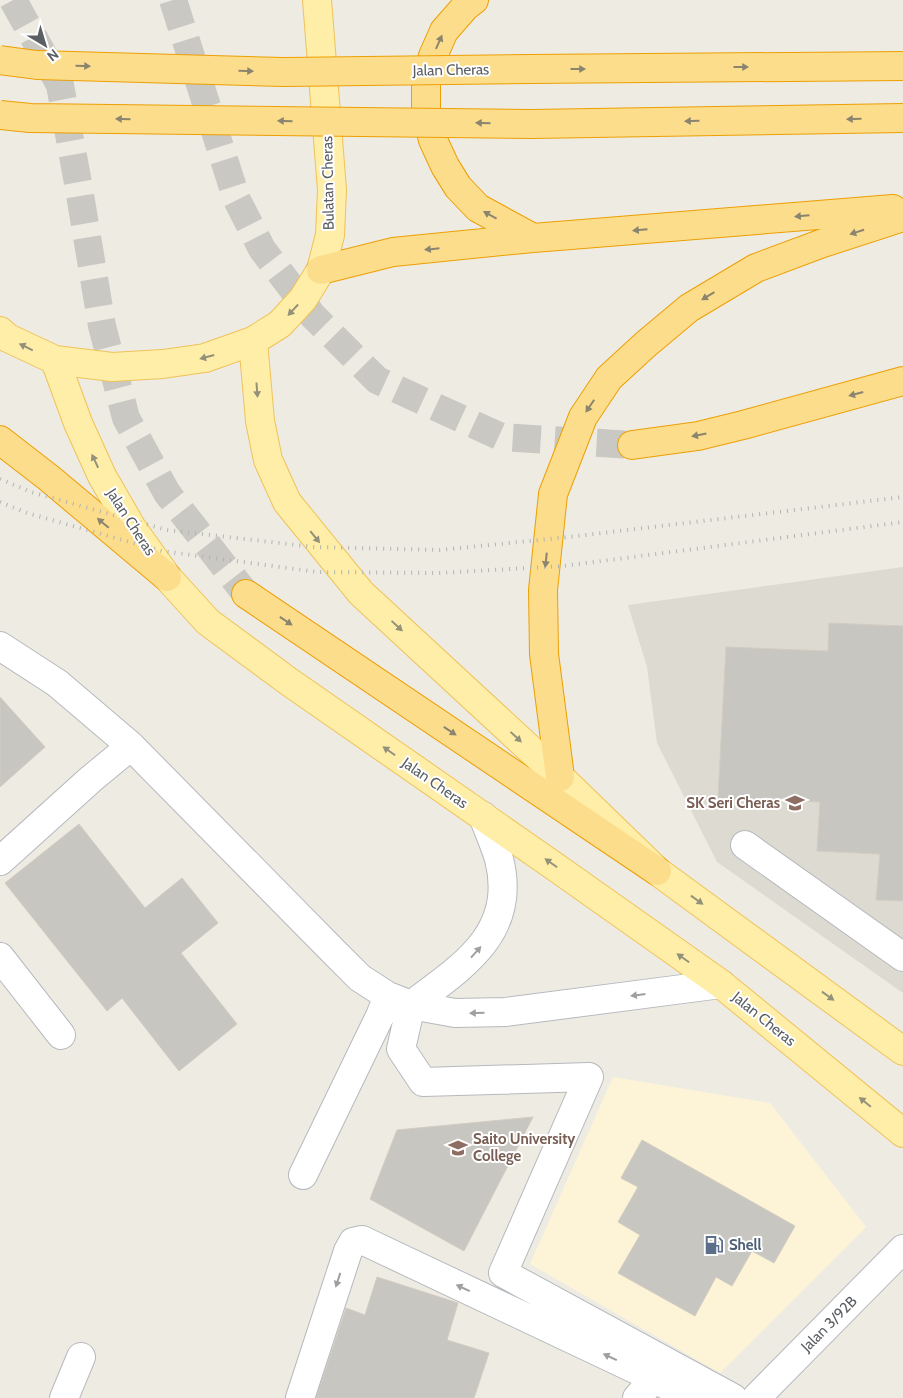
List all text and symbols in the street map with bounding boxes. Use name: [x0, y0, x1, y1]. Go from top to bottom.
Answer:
north arrow: [20, 20, 70, 70]
one-way arrow: [435, 35, 443, 49]
text: N: [44, 45, 62, 65]
street label: Jalan Cheras: [412, 60, 489, 80]
one-way arrow: [76, 62, 92, 70]
one-way arrow: [733, 63, 749, 71]
one-way arrow: [570, 65, 586, 73]
one-way arrow: [238, 67, 254, 75]
one-way arrow: [114, 115, 130, 123]
one-way arrow: [846, 115, 862, 123]
one-way arrow: [277, 117, 293, 125]
one-way arrow: [684, 118, 700, 126]
one-way arrow: [474, 119, 490, 127]
street label: Bulatan Cheras: [318, 136, 338, 230]
one-way arrow: [483, 211, 497, 219]
one-way arrow: [794, 213, 810, 221]
one-way arrow: [632, 226, 648, 234]
one-way arrow: [849, 229, 864, 236]
one-way arrow: [423, 245, 439, 253]
one-way arrow: [702, 292, 715, 301]
one-way arrow: [287, 304, 299, 316]
one-way arrow: [19, 343, 33, 351]
one-way arrow: [200, 353, 215, 361]
one-way arrow: [254, 382, 262, 398]
one-way arrow: [848, 391, 863, 399]
one-way arrow: [585, 399, 595, 413]
one-way arrow: [690, 432, 706, 440]
one-way arrow: [91, 454, 99, 468]
street label: Jalan Cheras: [102, 484, 159, 559]
one-way arrow: [97, 518, 109, 529]
one-way arrow: [310, 530, 321, 543]
one-way arrow: [542, 552, 550, 568]
one-way arrow: [279, 616, 293, 626]
one-way arrow: [391, 620, 403, 632]
one-way arrow: [443, 726, 457, 736]
one-way arrow: [510, 731, 522, 743]
one-way arrow: [382, 746, 395, 756]
street label: Jalan Cheras: [398, 753, 471, 812]
school or university icon: SK Seri Cheras: [784, 792, 806, 814]
place label: SK Seri Cheras: [686, 794, 780, 812]
one-way arrow: [544, 858, 558, 868]
one-way arrow: [690, 895, 704, 905]
one-way arrow: [470, 946, 481, 959]
one-way arrow: [676, 953, 690, 963]
street label: Jalan Cheras: [728, 987, 799, 1050]
one-way arrow: [630, 991, 646, 999]
one-way arrow: [821, 991, 835, 1001]
one-way arrow: [468, 1009, 484, 1017]
one-way arrow: [859, 1097, 872, 1108]
place label: Saito University College: [473, 1130, 576, 1165]
school or university icon: Saito University College: [447, 1137, 469, 1159]
fuel station icon: Shell: [703, 1234, 725, 1256]
place label: Shell: [729, 1236, 762, 1254]
one-way arrow: [334, 1273, 342, 1288]
one-way arrow: [456, 1283, 471, 1292]
street label: Jalan 3/92B: [797, 1292, 861, 1356]
one-way arrow: [603, 1353, 617, 1361]

